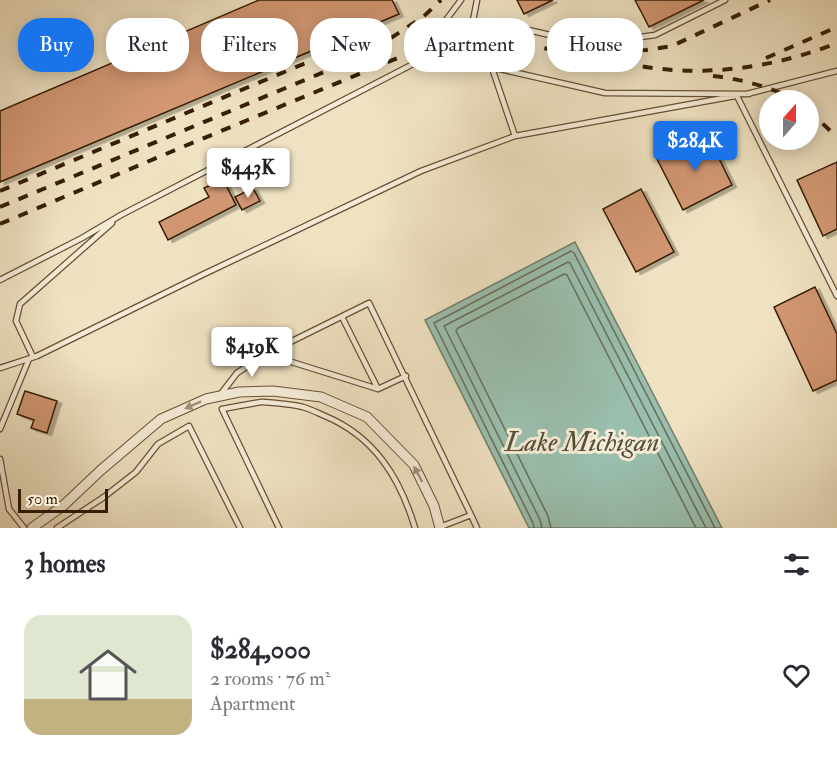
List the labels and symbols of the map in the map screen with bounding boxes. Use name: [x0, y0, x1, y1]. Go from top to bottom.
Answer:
north arrow: [759, 90, 819, 150]
pin: $284K: [653, 121, 737, 172]
pin: $443K: [206, 148, 290, 199]
pin: $419K: [210, 327, 294, 378]
one-way arrow: [184, 401, 201, 410]
water label: Lake Michigan: [504, 426, 659, 459]
one-way arrow: [413, 466, 423, 483]
scale bar: [18, 486, 108, 514]

